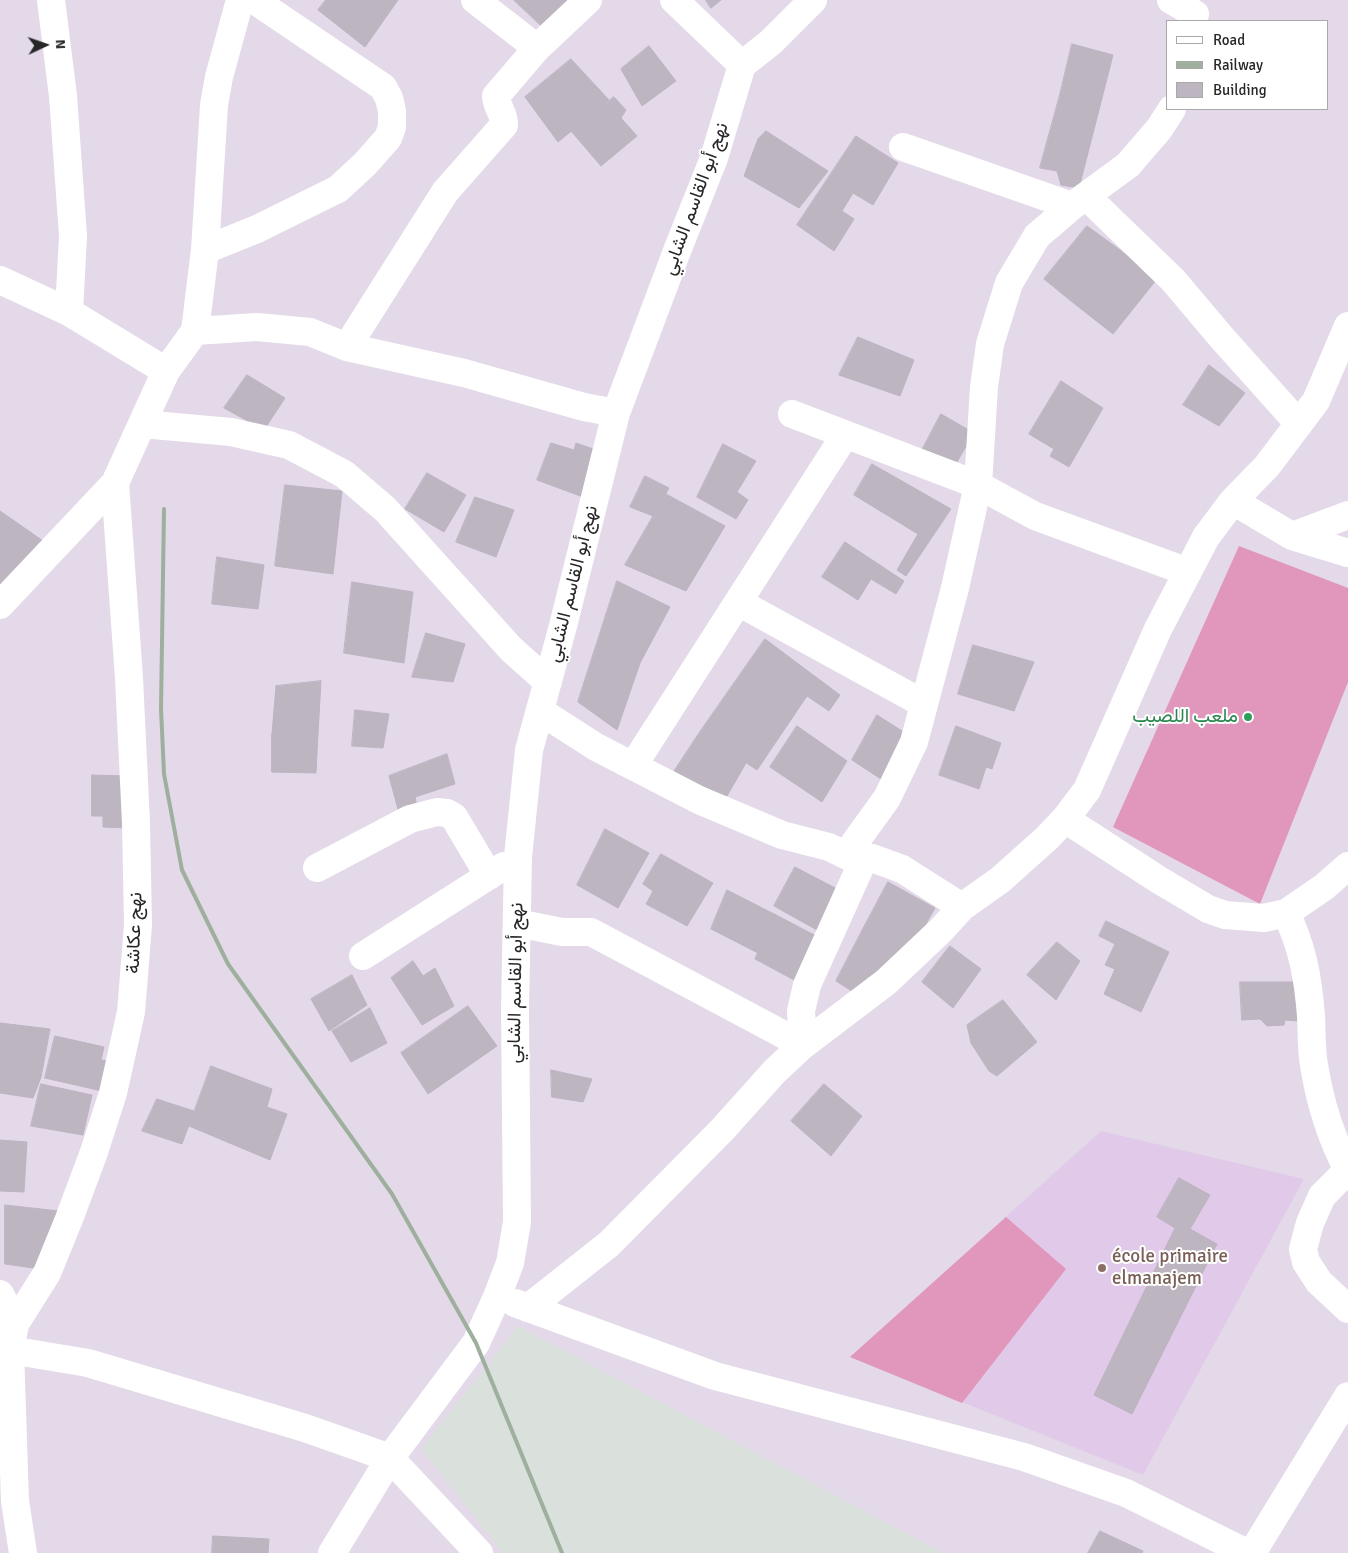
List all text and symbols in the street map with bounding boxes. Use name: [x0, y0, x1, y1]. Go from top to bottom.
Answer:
north arrow: [20, 20, 70, 70]
legend: [1166, 20, 1328, 110]
text: Road: [1213, 31, 1245, 49]
text: N: [52, 39, 69, 50]
text: Railway: [1213, 56, 1263, 74]
text: Building: [1213, 81, 1267, 99]
street label: نهج أبو القاسم الشابي: [658, 120, 734, 278]
street label: نهج أبو القاسم الشابي: [542, 503, 604, 665]
place label: ملعب اللصيب: [1132, 706, 1238, 728]
marker: ملعب اللصيب: [1242, 711, 1254, 723]
street label: نهج عكاشة: [122, 892, 148, 974]
street label: نهج أبو القاسم الشابي: [503, 902, 529, 1064]
place label: école primaire elmanajem: [1112, 1246, 1228, 1290]
marker: école primaire elmanajem: [1096, 1262, 1108, 1274]

